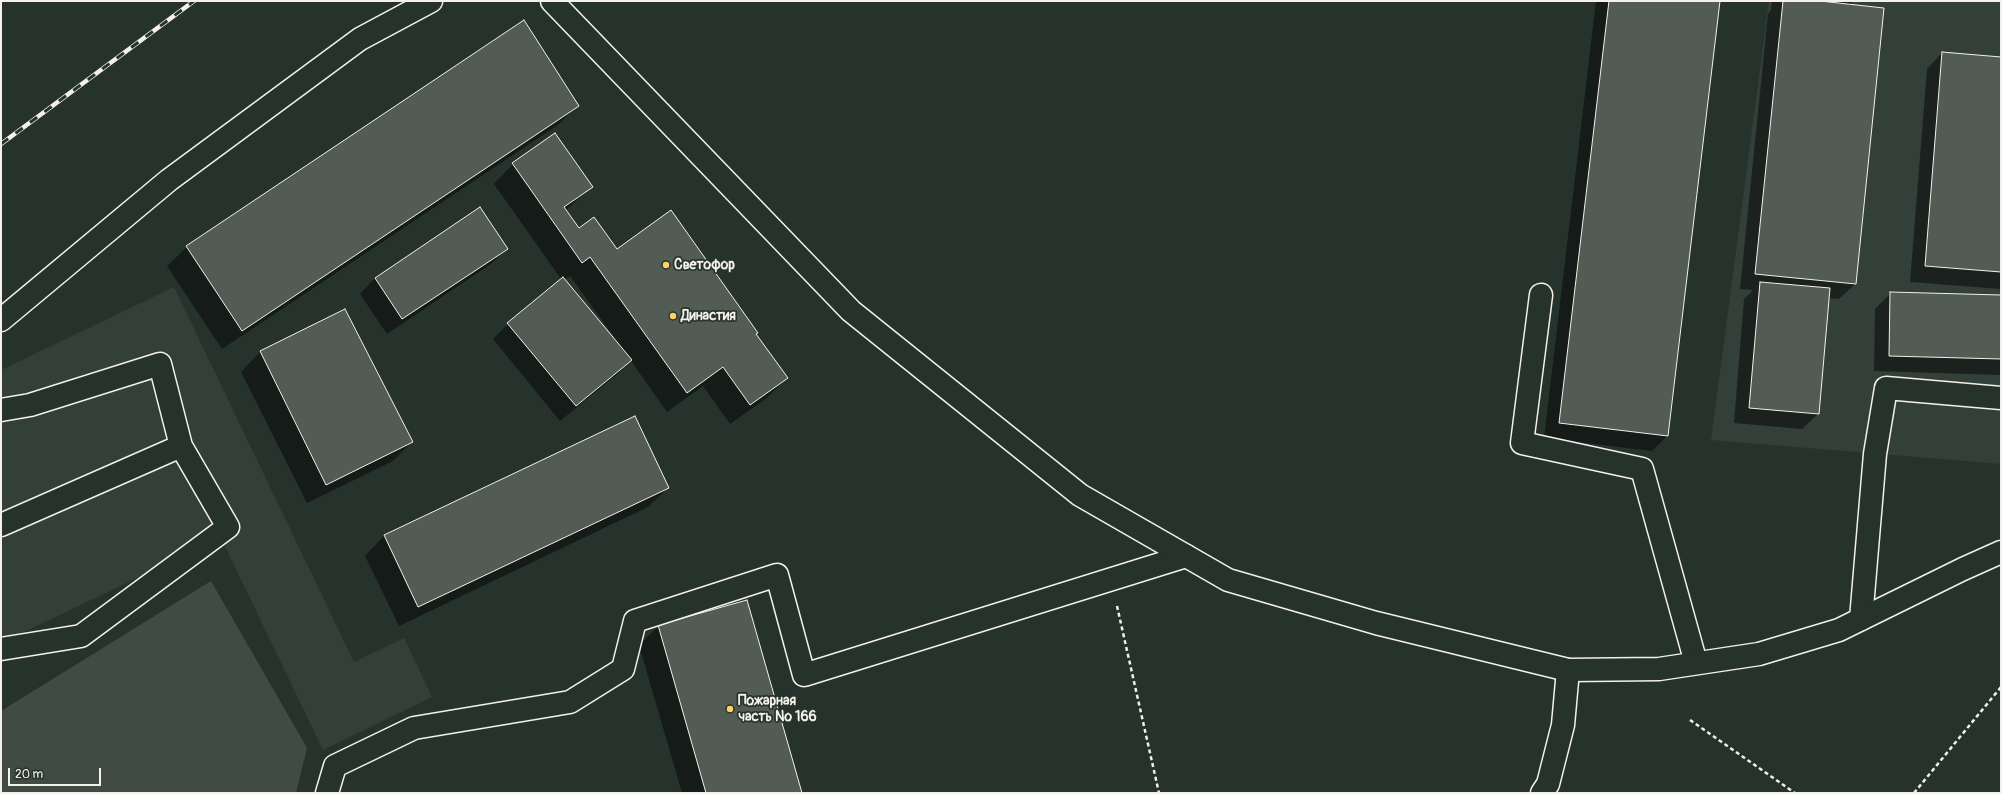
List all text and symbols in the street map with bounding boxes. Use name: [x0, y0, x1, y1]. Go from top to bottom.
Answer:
place label: Светофор: [674, 257, 735, 273]
marker: Светофор: [661, 260, 671, 270]
place label: Династия: [681, 308, 736, 324]
marker: Династия: [668, 311, 678, 321]
place label: Пожарная часть № 166: [738, 693, 817, 726]
marker: Пожарная часть № 166: [725, 704, 735, 714]
scale bar: [10, 760, 103, 786]
text: 20 m: [15, 767, 43, 782]

